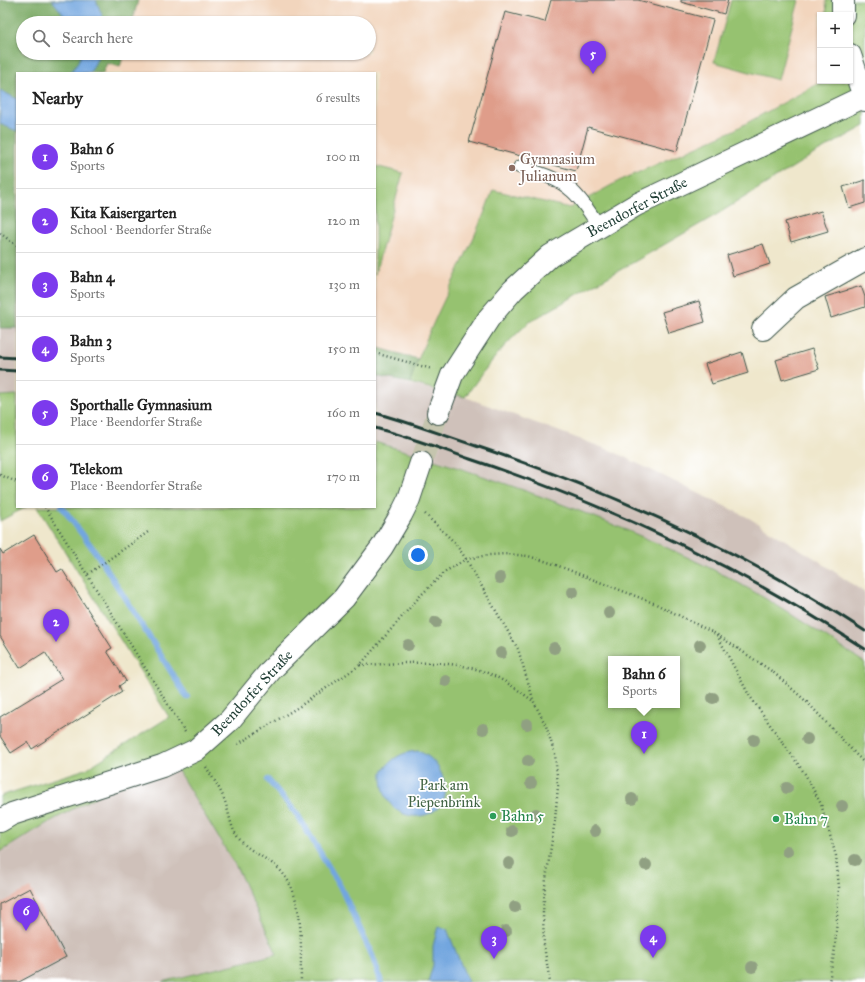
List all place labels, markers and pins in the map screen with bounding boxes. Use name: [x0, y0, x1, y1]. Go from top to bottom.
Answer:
pin: 5: [580, 41, 606, 74]
place label: Gymnasium Julianum: [518, 150, 596, 186]
marker: Gymnasium Julianum: [507, 163, 517, 173]
pin: 2: [43, 609, 69, 642]
pin: 1: [631, 721, 657, 754]
place label: Bahn 5: [501, 807, 544, 825]
place label: Bahn 7: [784, 810, 828, 828]
marker: Bahn 5: [488, 811, 498, 821]
marker: Bahn 7: [771, 814, 781, 824]
pin: 6: [13, 898, 39, 931]
pin: 4: [640, 925, 666, 958]
pin: 3: [481, 926, 507, 959]

